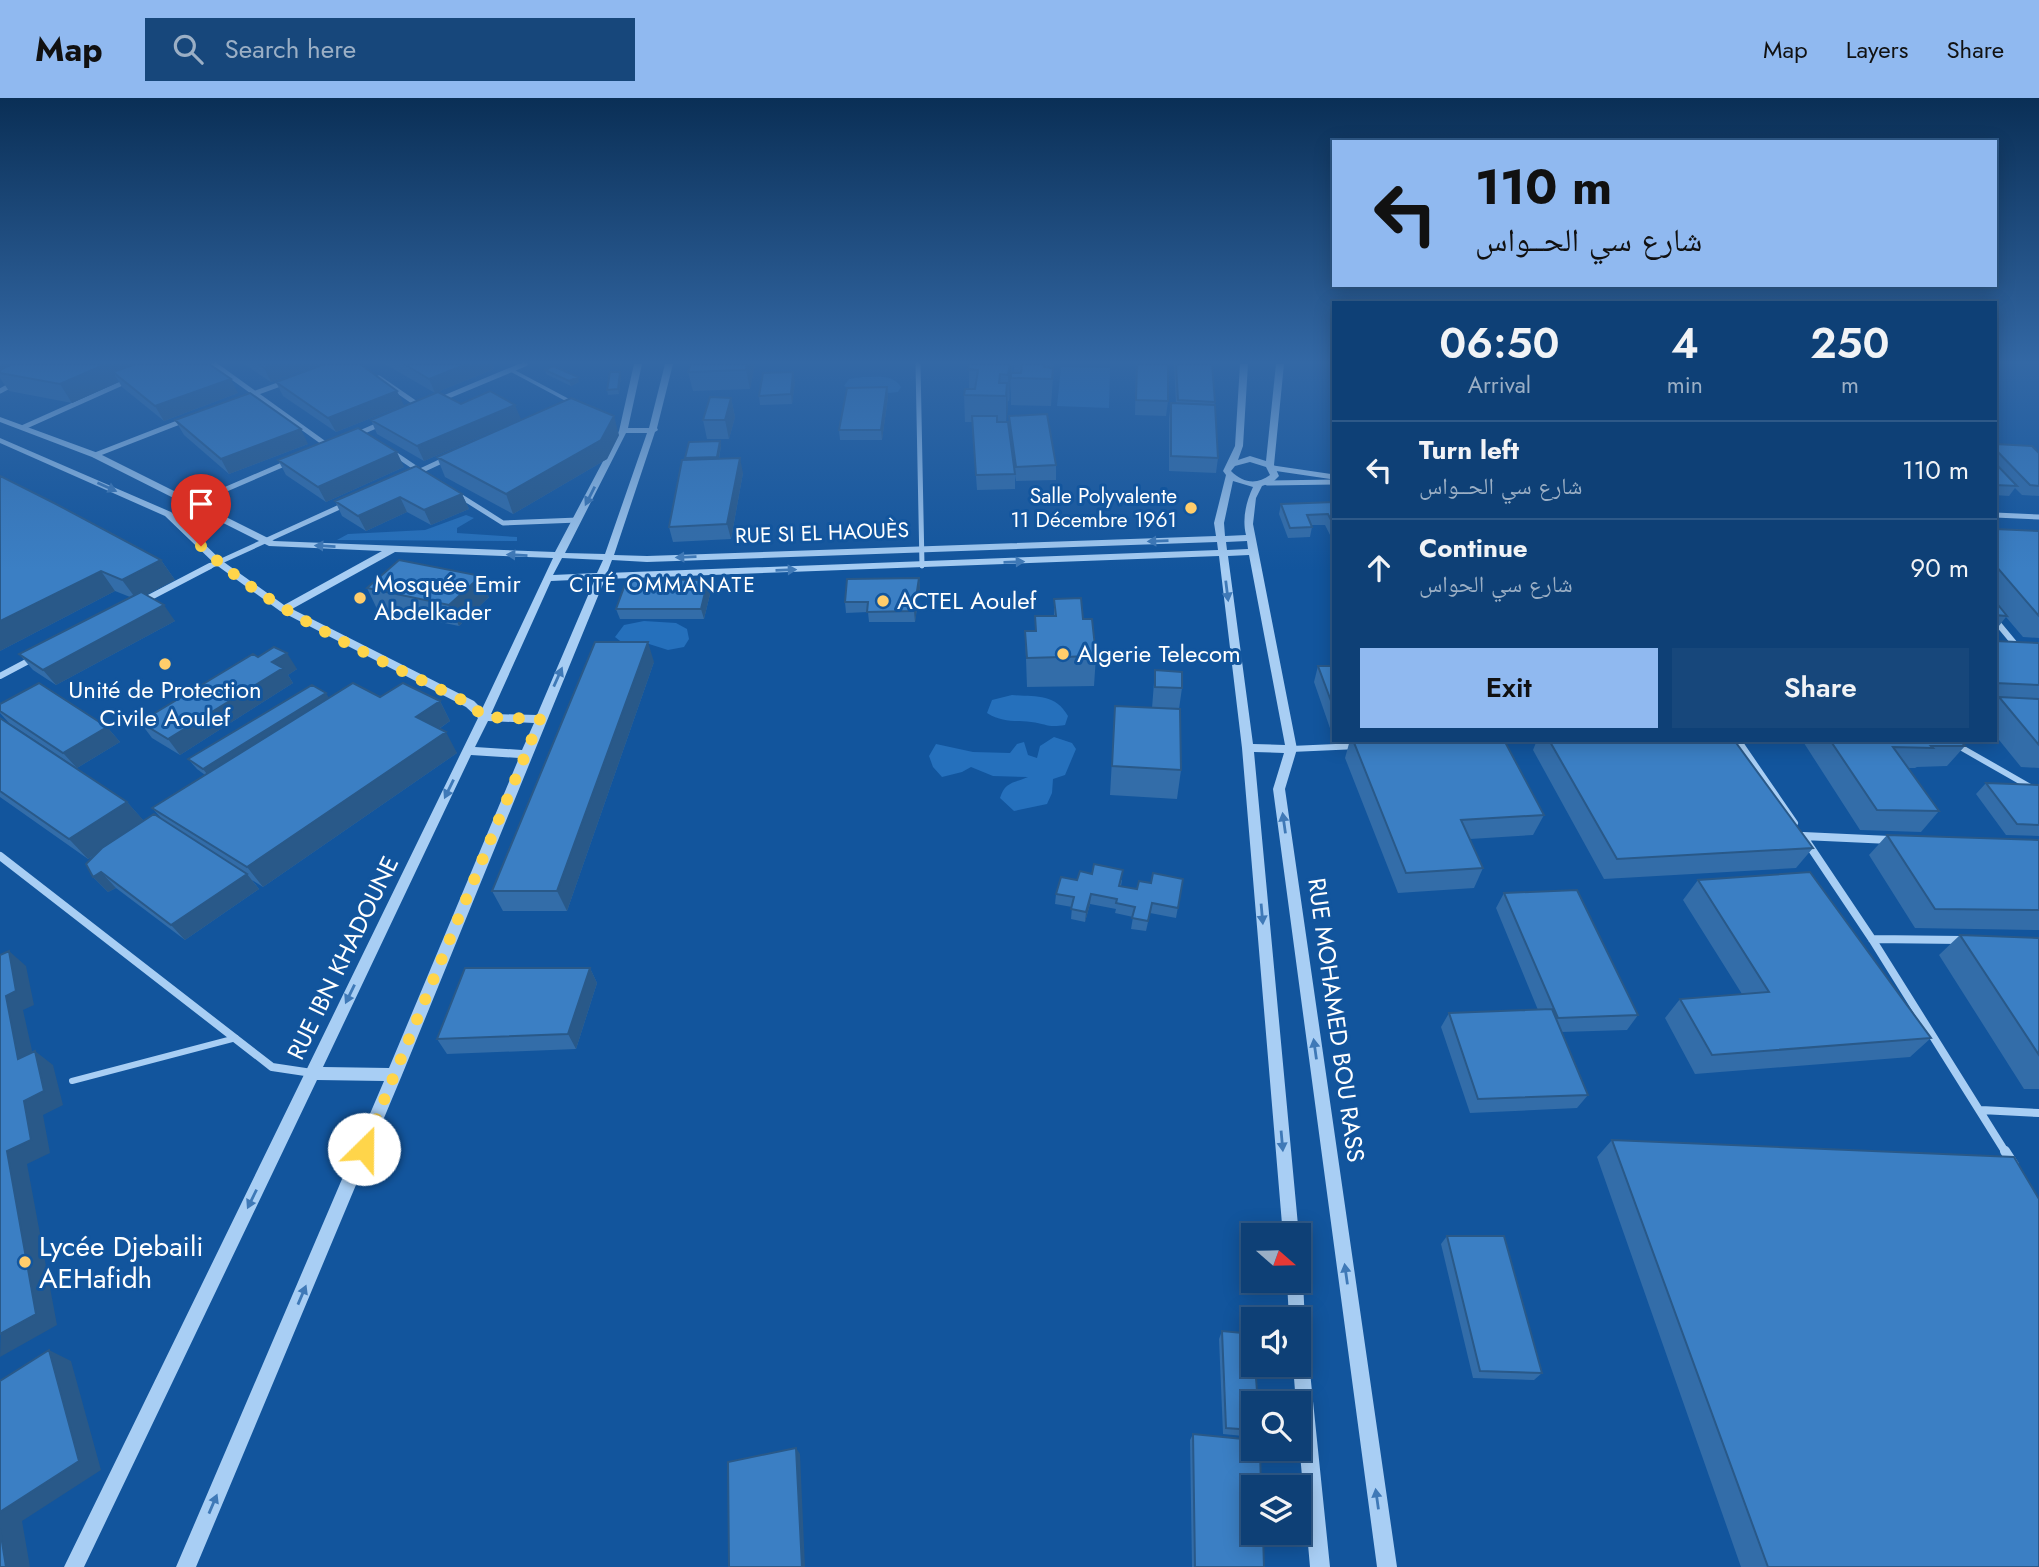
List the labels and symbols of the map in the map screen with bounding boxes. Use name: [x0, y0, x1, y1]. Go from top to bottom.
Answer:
pin: [171, 474, 231, 546]
place label: Salle Polyvalente 11 Décembre 1961: [1010, 481, 1177, 535]
one-way arrow: [97, 482, 118, 493]
one-way arrow: [584, 486, 595, 506]
marker: Salle Polyvalente 11 Décembre 1961: [1183, 500, 1199, 516]
street label: RUE SI EL HAOUÈS: [734, 515, 910, 551]
one-way arrow: [1147, 535, 1169, 546]
one-way arrow: [314, 541, 336, 552]
one-way arrow: [506, 549, 528, 560]
one-way arrow: [675, 552, 697, 563]
one-way arrow: [1003, 557, 1025, 568]
one-way arrow: [776, 565, 798, 576]
place label: Mosquée Emir Abdelkader: [374, 566, 522, 629]
district label: CITÉ OMMANATE: [569, 570, 757, 600]
one-way arrow: [1222, 580, 1233, 602]
place label: ACTEL Aoulef: [897, 583, 1038, 618]
marker: Mosquée Emir Abdelkader: [352, 590, 368, 606]
marker: ACTEL Aoulef: [875, 593, 891, 609]
place label: Algerie Telecom: [1077, 636, 1241, 671]
marker: Algerie Telecom: [1055, 646, 1071, 662]
marker: Unité de Protection Civile Aoulef: [157, 656, 173, 672]
one-way arrow: [553, 667, 564, 688]
place label: Unité de Protection Civile Aoulef: [68, 672, 262, 735]
one-way arrow: [443, 779, 454, 799]
one-way arrow: [1279, 812, 1290, 834]
street label: RUE IBN KHADOUNE: [278, 850, 407, 1065]
street label: RUE MOHAMED BOU RASS: [1299, 876, 1374, 1164]
one-way arrow: [1257, 903, 1268, 925]
one-way arrow: [345, 984, 356, 1004]
one-way arrow: [1310, 1038, 1321, 1060]
position arrow: [327, 1112, 401, 1186]
one-way arrow: [1277, 1130, 1288, 1152]
one-way arrow: [246, 1189, 257, 1209]
north arrow: [1241, 1223, 1311, 1293]
place label: Lycée Djebaili AEHafidh: [39, 1226, 204, 1299]
marker: Lycée Djebaili AEHafidh: [17, 1254, 33, 1270]
one-way arrow: [1341, 1263, 1352, 1285]
one-way arrow: [297, 1284, 308, 1305]
one-way arrow: [1372, 1488, 1383, 1510]
one-way arrow: [207, 1494, 219, 1514]

